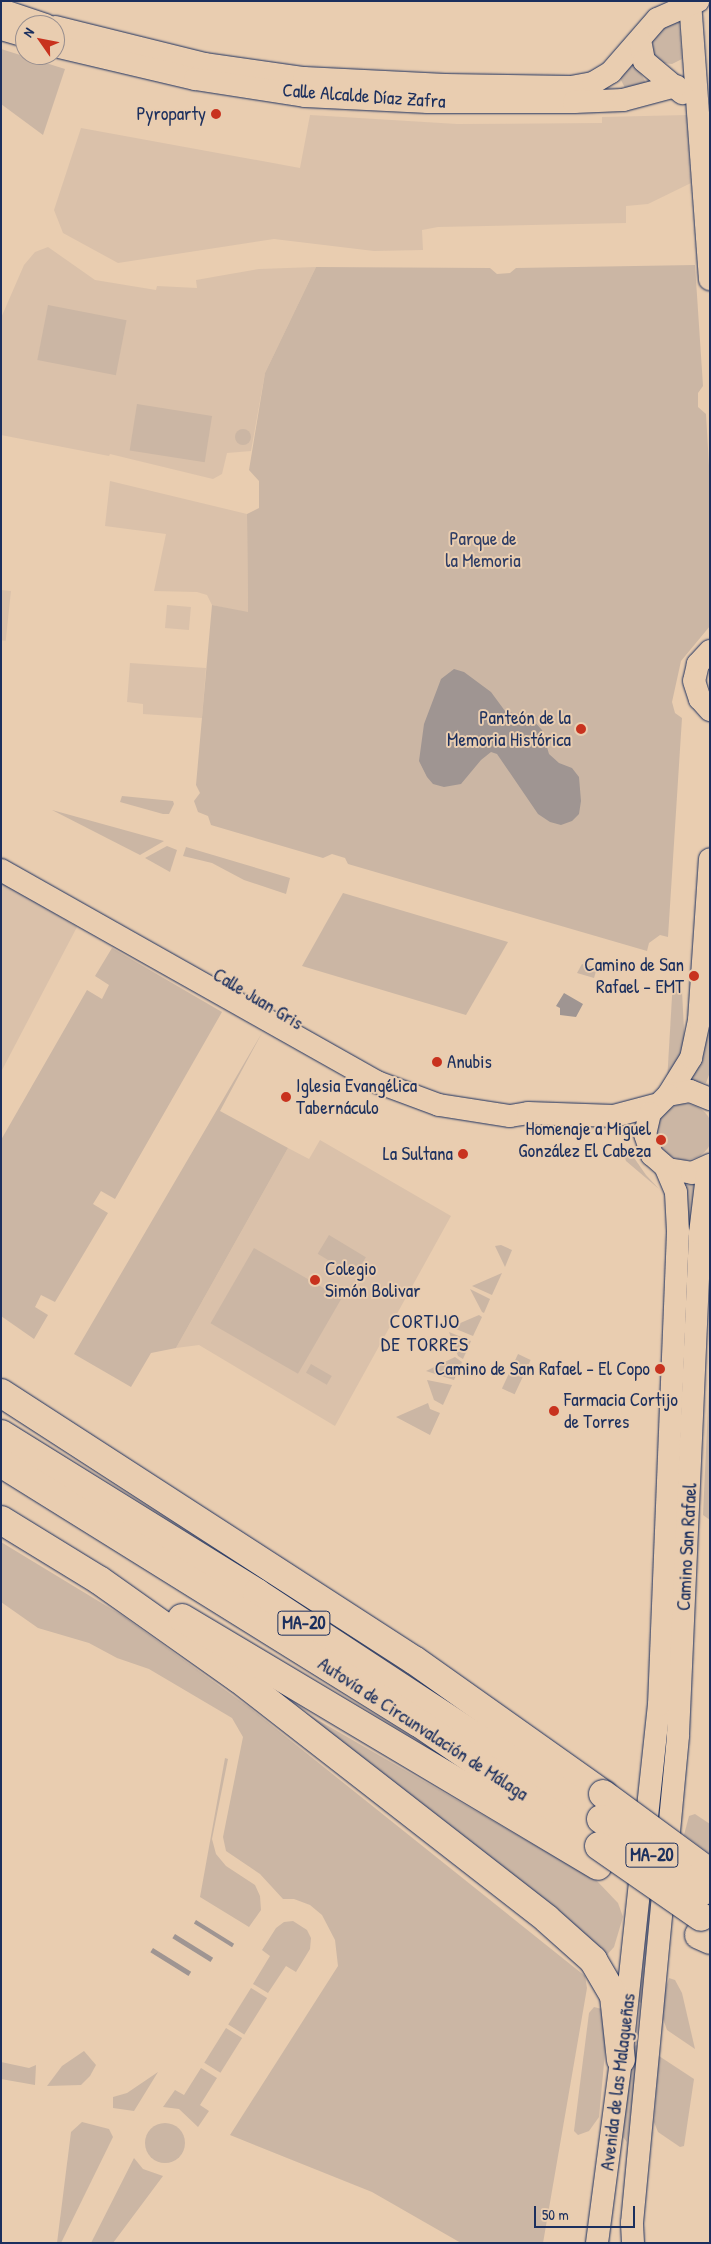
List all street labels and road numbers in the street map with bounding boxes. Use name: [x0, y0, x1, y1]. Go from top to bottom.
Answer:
street label: Calle Alcalde Díaz Zafra: [282, 79, 446, 113]
street label: Calle Juan Gris: [209, 963, 307, 1035]
street label: Camino San Rafael: [672, 1483, 702, 1611]
road number: MA-20: [276, 1608, 332, 1639]
street label: Autovía de Circunvalación de Málaga: [314, 1652, 532, 1806]
road number: MA-20: [624, 1840, 680, 1870]
street label: Avenida de las Malagueñas: [596, 1992, 640, 2172]

